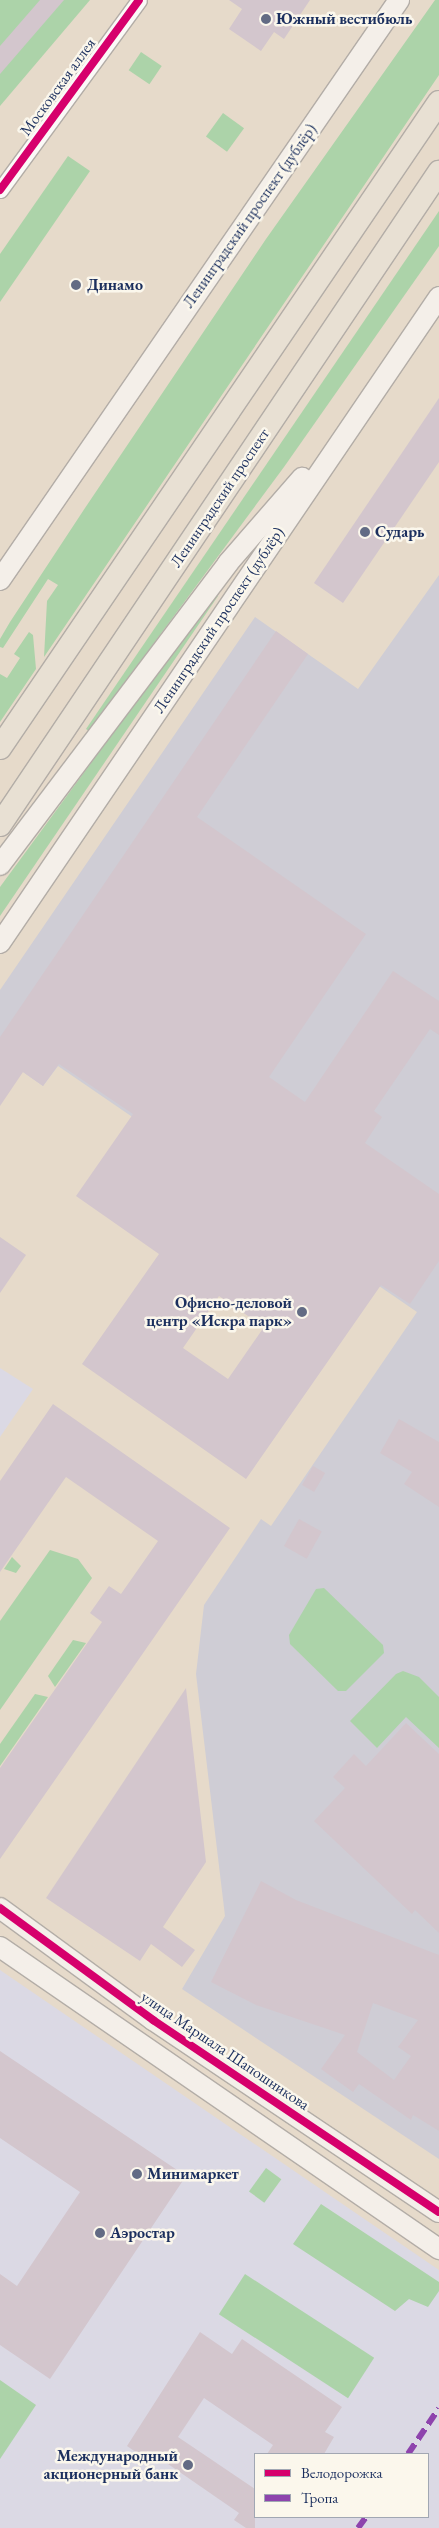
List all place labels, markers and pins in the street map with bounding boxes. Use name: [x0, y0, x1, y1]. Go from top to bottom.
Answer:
place label: Южный вестибюль: [276, 9, 412, 29]
marker: Южный вестибюль: [260, 13, 272, 25]
place label: Динамо: [87, 275, 143, 295]
marker: Динамо: [69, 278, 83, 292]
place label: Сударь: [375, 522, 425, 542]
marker: Сударь: [359, 526, 371, 538]
place label: Офисно-деловой центр «Искра парк»: [146, 1293, 292, 1331]
marker: Офисно-деловой центр «Искра парк»: [296, 1306, 308, 1318]
place label: Минимаркет: [147, 2164, 239, 2184]
marker: Минимаркет: [131, 2168, 143, 2180]
place label: Аэростар: [110, 2223, 175, 2243]
marker: Аэростар: [94, 2227, 106, 2239]
place label: Международный акционерный банк: [44, 2446, 178, 2484]
marker: Международный акционерный банк: [182, 2459, 194, 2471]

